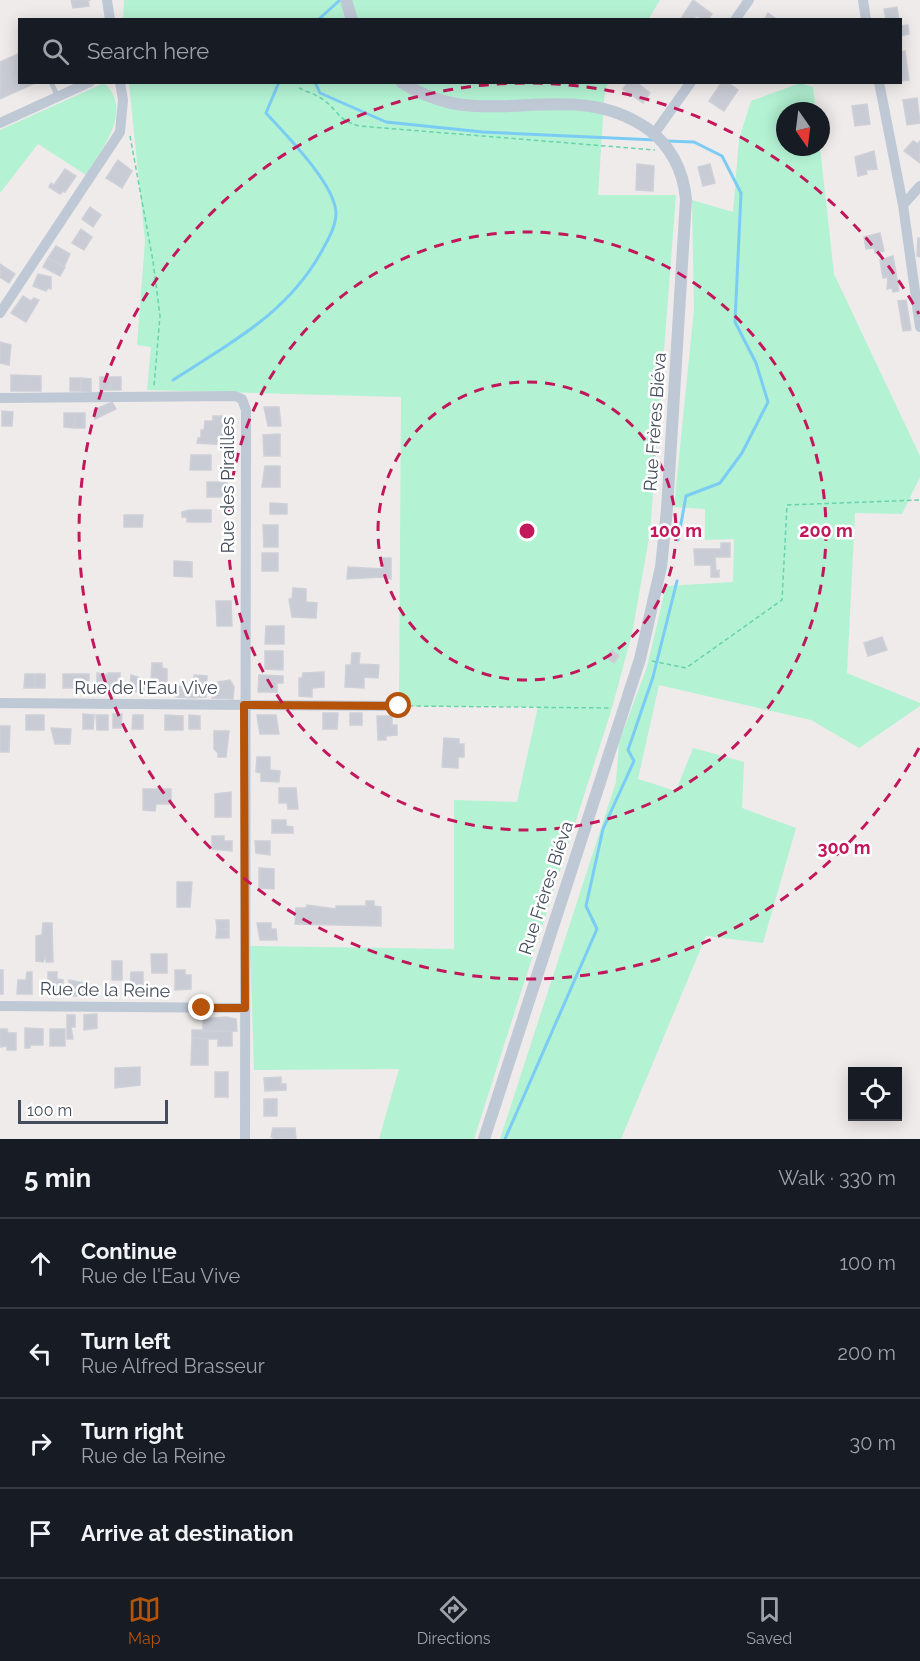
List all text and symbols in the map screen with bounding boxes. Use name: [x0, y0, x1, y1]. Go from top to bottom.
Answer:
search box: [18, 18, 902, 84]
icon: search: [39, 35, 72, 68]
text: Search here: [87, 38, 209, 64]
north arrow: [776, 102, 830, 156]
street label: Rue Frères Biéva: [639, 352, 670, 492]
street label: Rue des Pirailles: [217, 416, 238, 553]
text: 100 m: [650, 520, 702, 541]
text: 200 m: [799, 520, 853, 541]
centre of rings: [517, 521, 537, 541]
street label: Rue de l'Eau Vive: [74, 677, 218, 698]
route start: [385, 692, 411, 718]
street label: Rue Frères Biéva: [514, 818, 577, 957]
text: 300 m: [817, 837, 871, 858]
street label: Rue de la Reine: [40, 978, 171, 1001]
route end: [188, 994, 214, 1020]
map controls: [848, 1067, 902, 1121]
button: locate: [848, 1067, 902, 1121]
scale bar: [18, 1097, 168, 1124]
text: 100 m: [27, 1101, 72, 1120]
text: 5 min: [24, 1163, 91, 1193]
text: Walk · 330 m: [778, 1166, 896, 1190]
text: Continue: [81, 1238, 177, 1264]
icon: ahead: [24, 1247, 57, 1280]
text: 100 m: [839, 1251, 896, 1275]
text: Rue de l'Eau Vive: [81, 1264, 240, 1288]
text: Turn left: [81, 1328, 171, 1354]
icon: left: [24, 1337, 57, 1370]
text: 200 m: [838, 1341, 896, 1365]
text: Rue Alfred Brasseur: [81, 1354, 265, 1378]
text: Turn right: [81, 1418, 184, 1444]
icon: right: [24, 1427, 57, 1460]
text: 30 m: [850, 1431, 896, 1455]
text: Rue de la Reine: [81, 1444, 226, 1468]
icon: arrive: [24, 1517, 57, 1550]
text: Arrive at destination: [81, 1520, 294, 1546]
tab: Map: [128, 1593, 161, 1648]
tab: Directions: [417, 1593, 491, 1648]
tab: Saved: [746, 1593, 792, 1648]

